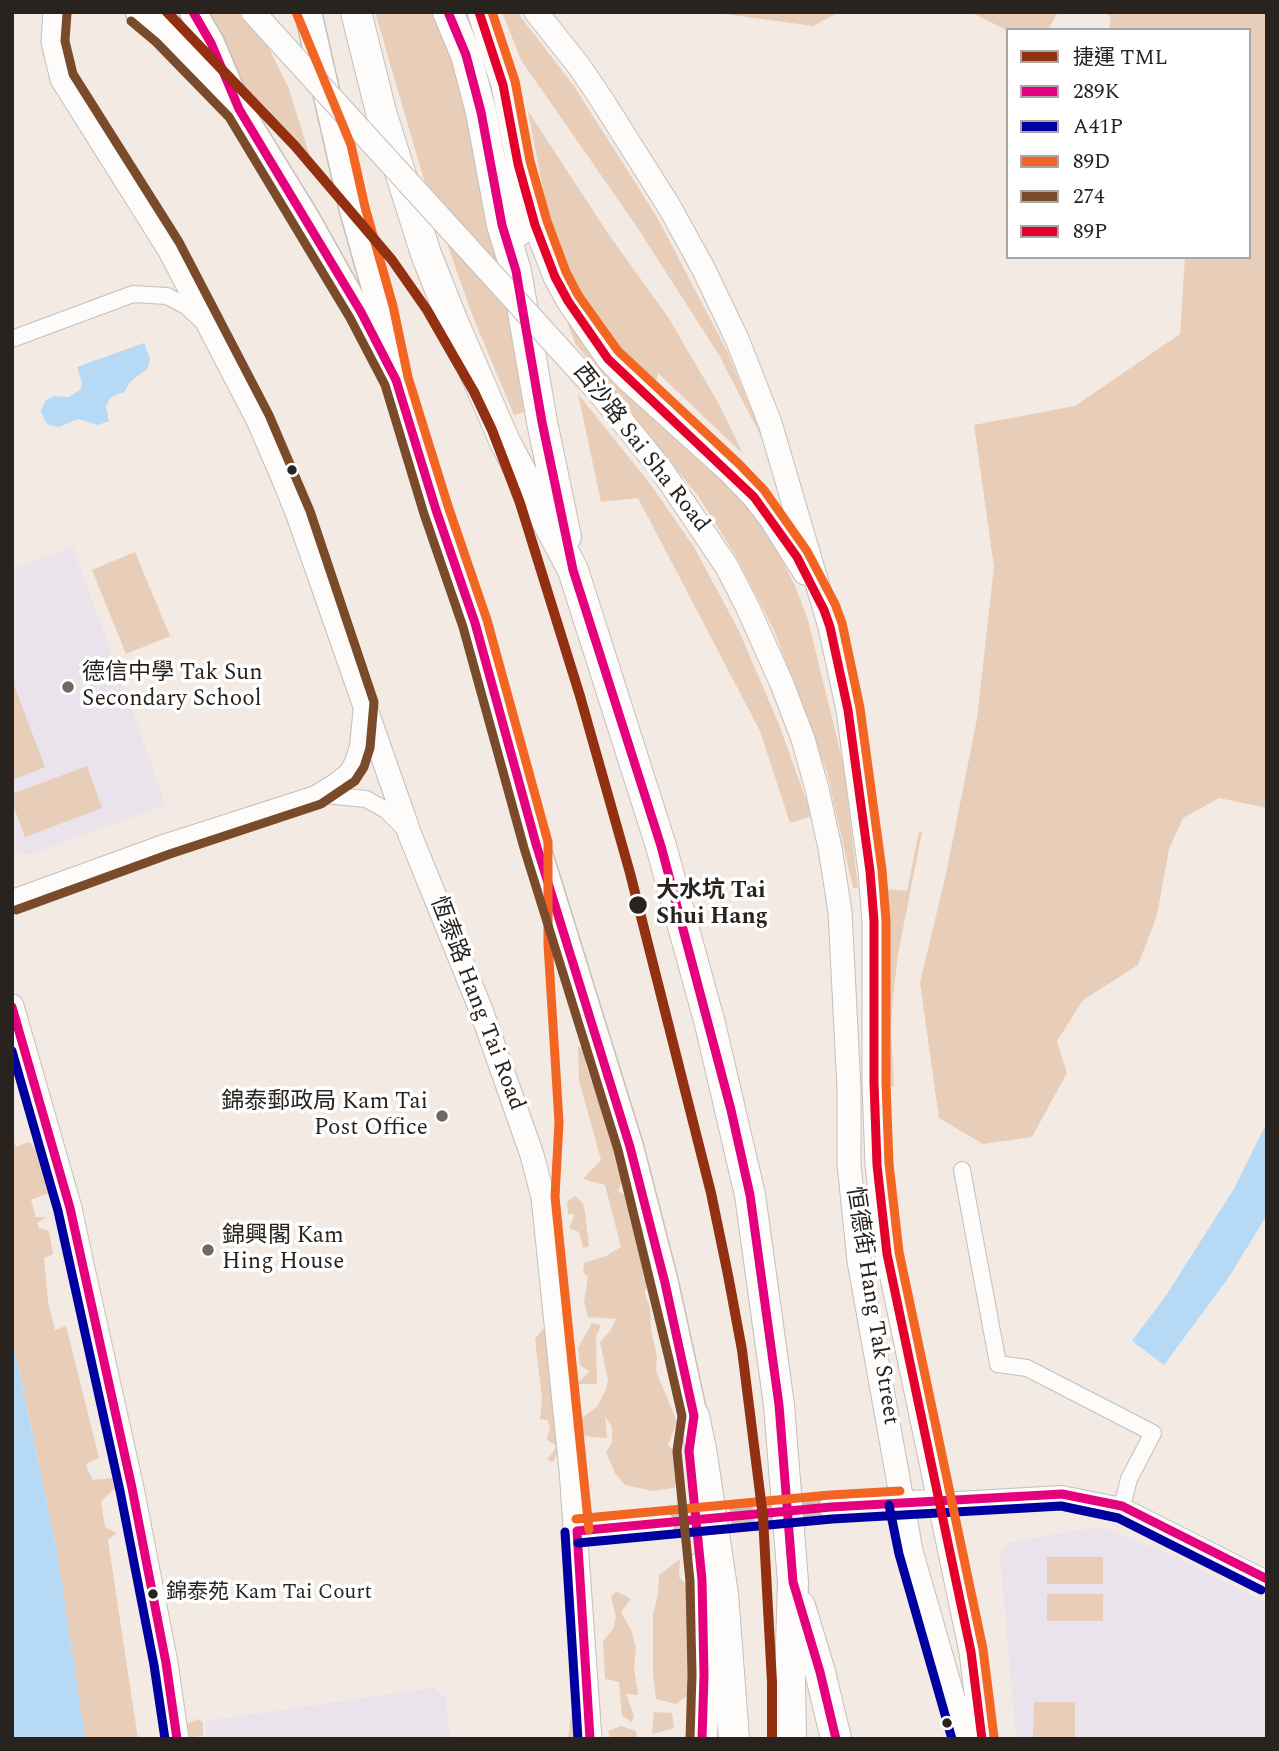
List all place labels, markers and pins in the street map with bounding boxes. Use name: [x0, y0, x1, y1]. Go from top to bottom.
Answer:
unlabelled marker: [285, 463, 299, 477]
place label: 德信中學 Tak Sun Secondary School: [82, 660, 263, 714]
marker: 德信中學 Tak Sun Secondary School: [60, 679, 76, 695]
place label: 大水坑 Tai Shui Hang: [656, 878, 768, 932]
marker: 大水坑 Tai Shui Hang: [627, 894, 649, 916]
place label: 錦泰郵政局 Kam Tai Post Office: [221, 1089, 428, 1143]
marker: 錦泰郵政局 Kam Tai Post Office: [434, 1108, 450, 1124]
place label: 錦興閣 Kam Hing House: [222, 1223, 344, 1277]
marker: 錦興閣 Kam Hing House: [200, 1242, 216, 1258]
place label: 錦泰苑 Kam Tai Court: [166, 1581, 372, 1607]
marker: 錦泰苑 Kam Tai Court: [146, 1587, 160, 1601]
unlabelled marker: [940, 1716, 954, 1730]

